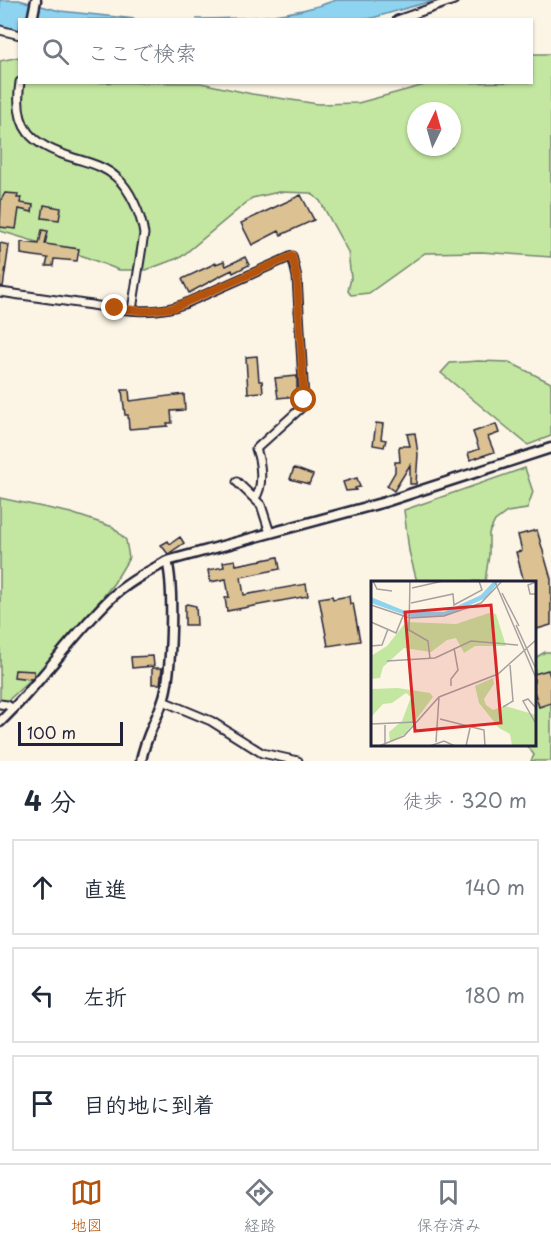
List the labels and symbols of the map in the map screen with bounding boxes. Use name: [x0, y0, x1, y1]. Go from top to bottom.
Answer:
north arrow: [407, 102, 461, 156]
route end: [101, 294, 127, 320]
route start: [290, 386, 316, 412]
inset map: [371, 581, 536, 746]
scale bar: [18, 719, 123, 746]

